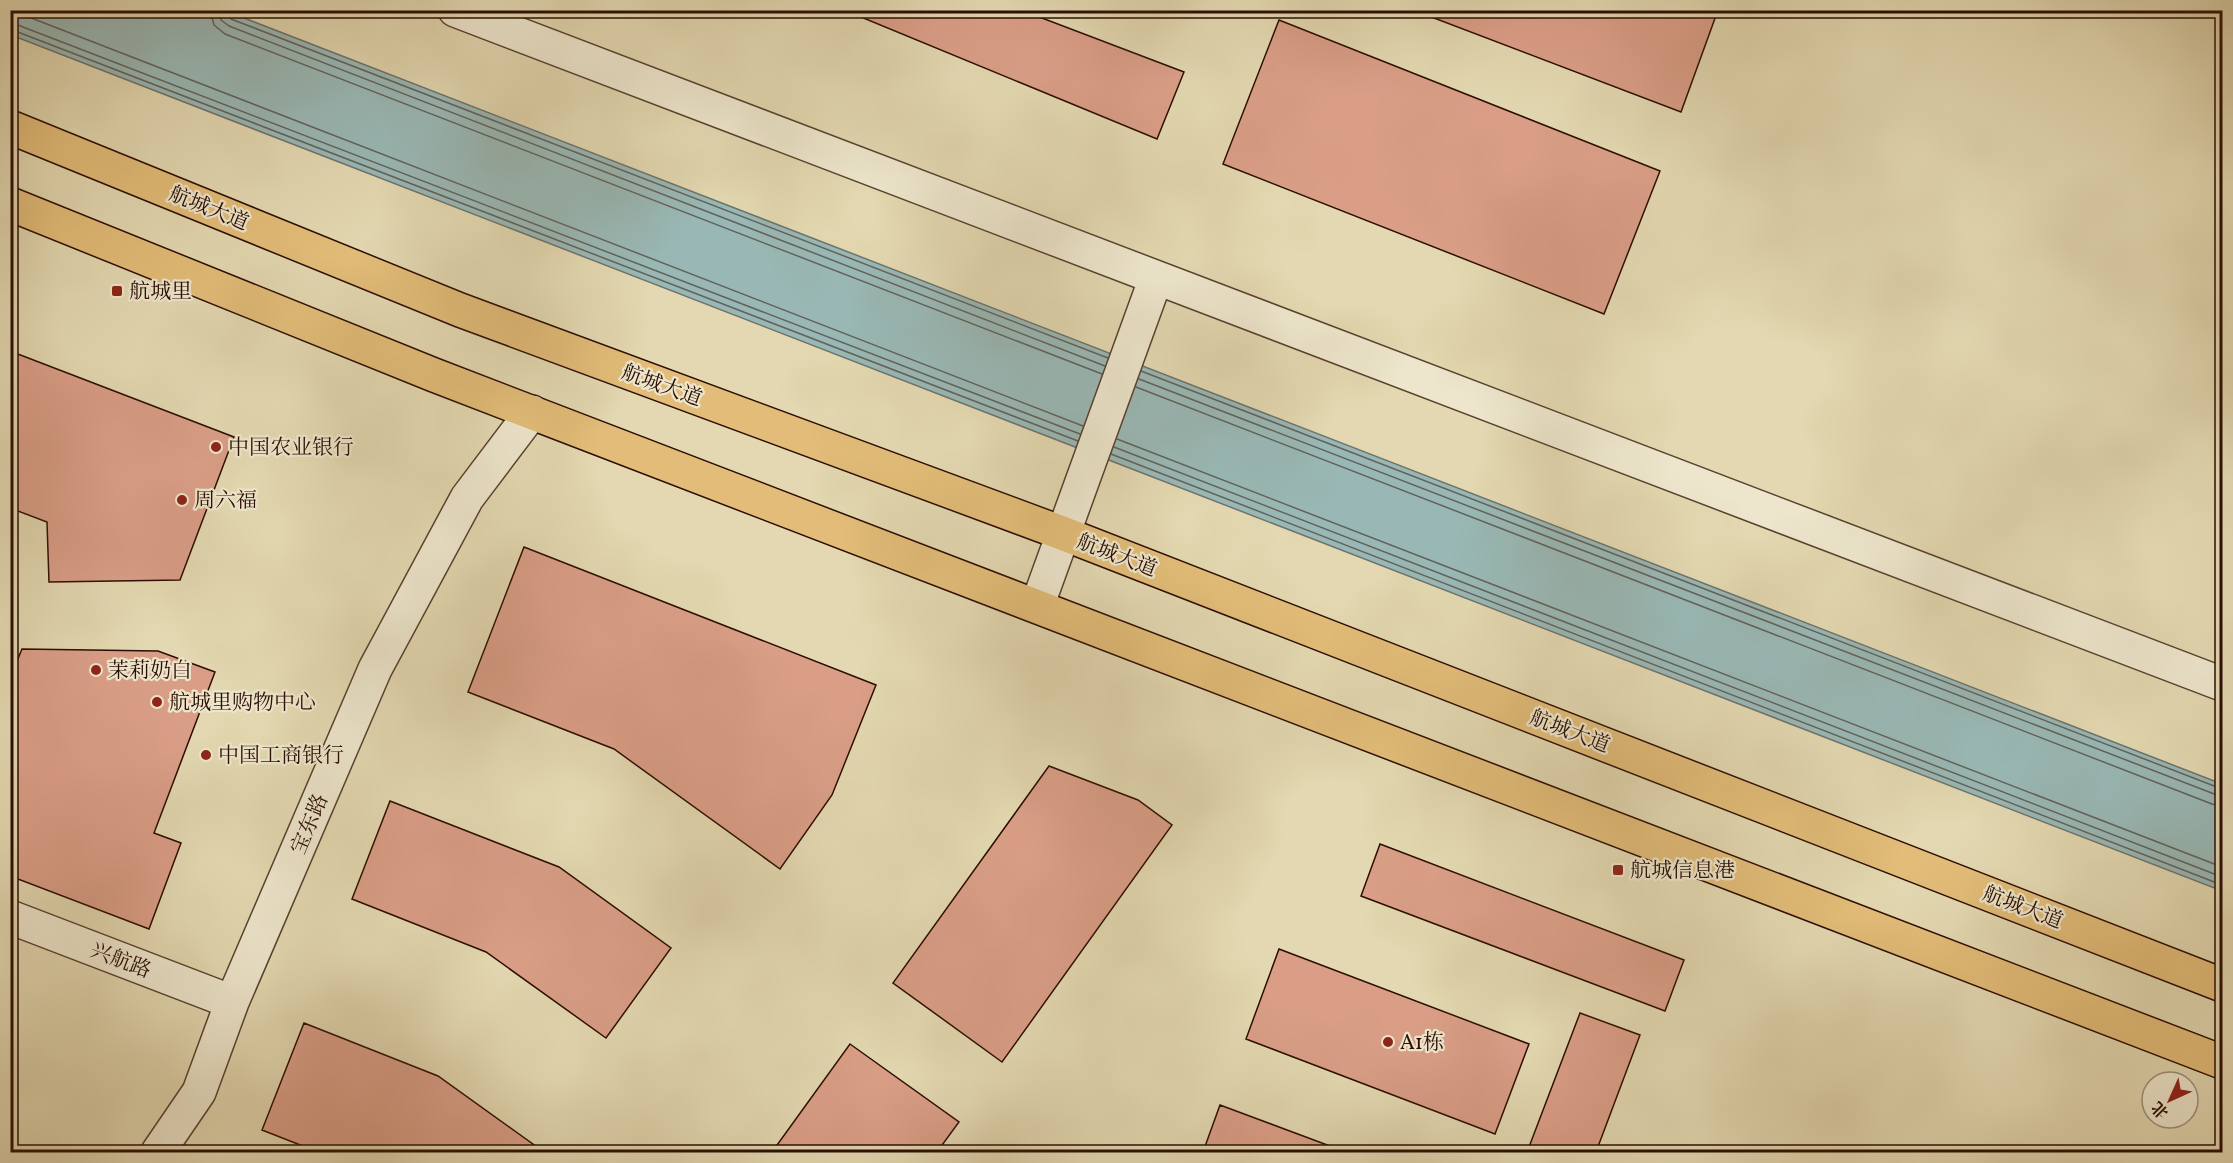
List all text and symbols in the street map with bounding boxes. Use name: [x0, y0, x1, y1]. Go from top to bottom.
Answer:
street label: 航城大道: [164, 180, 253, 239]
place label: 航城里: [129, 278, 192, 307]
marker: 航城里: [110, 284, 124, 298]
street label: 航城大道: [617, 358, 706, 414]
place label: 中国农业银行: [228, 434, 354, 463]
marker: 中国农业银行: [209, 440, 223, 454]
place label: 周六福: [194, 487, 257, 516]
marker: 周六福: [175, 493, 189, 507]
street label: 航城大道: [1072, 528, 1161, 585]
place label: 茉莉奶白: [108, 657, 192, 686]
marker: 茉莉奶白: [89, 663, 103, 677]
place label: 航城里购物中心: [169, 689, 316, 718]
marker: 航城里购物中心: [150, 695, 164, 709]
street label: 航城大道: [1525, 704, 1614, 761]
place label: 中国工商银行: [218, 742, 344, 771]
marker: 中国工商银行: [199, 748, 213, 762]
street label: 宝东路: [285, 790, 336, 859]
place label: 航城信息港: [1630, 857, 1735, 886]
marker: 航城信息港: [1611, 863, 1625, 877]
street label: 航城大道: [1978, 880, 2067, 937]
street label: 兴航路: [86, 937, 155, 986]
place label: A1栋: [1400, 1029, 1444, 1058]
marker: A1栋: [1381, 1035, 1395, 1049]
north arrow: [2140, 1070, 2200, 1130]
text: 北: [2147, 1096, 2174, 1123]

